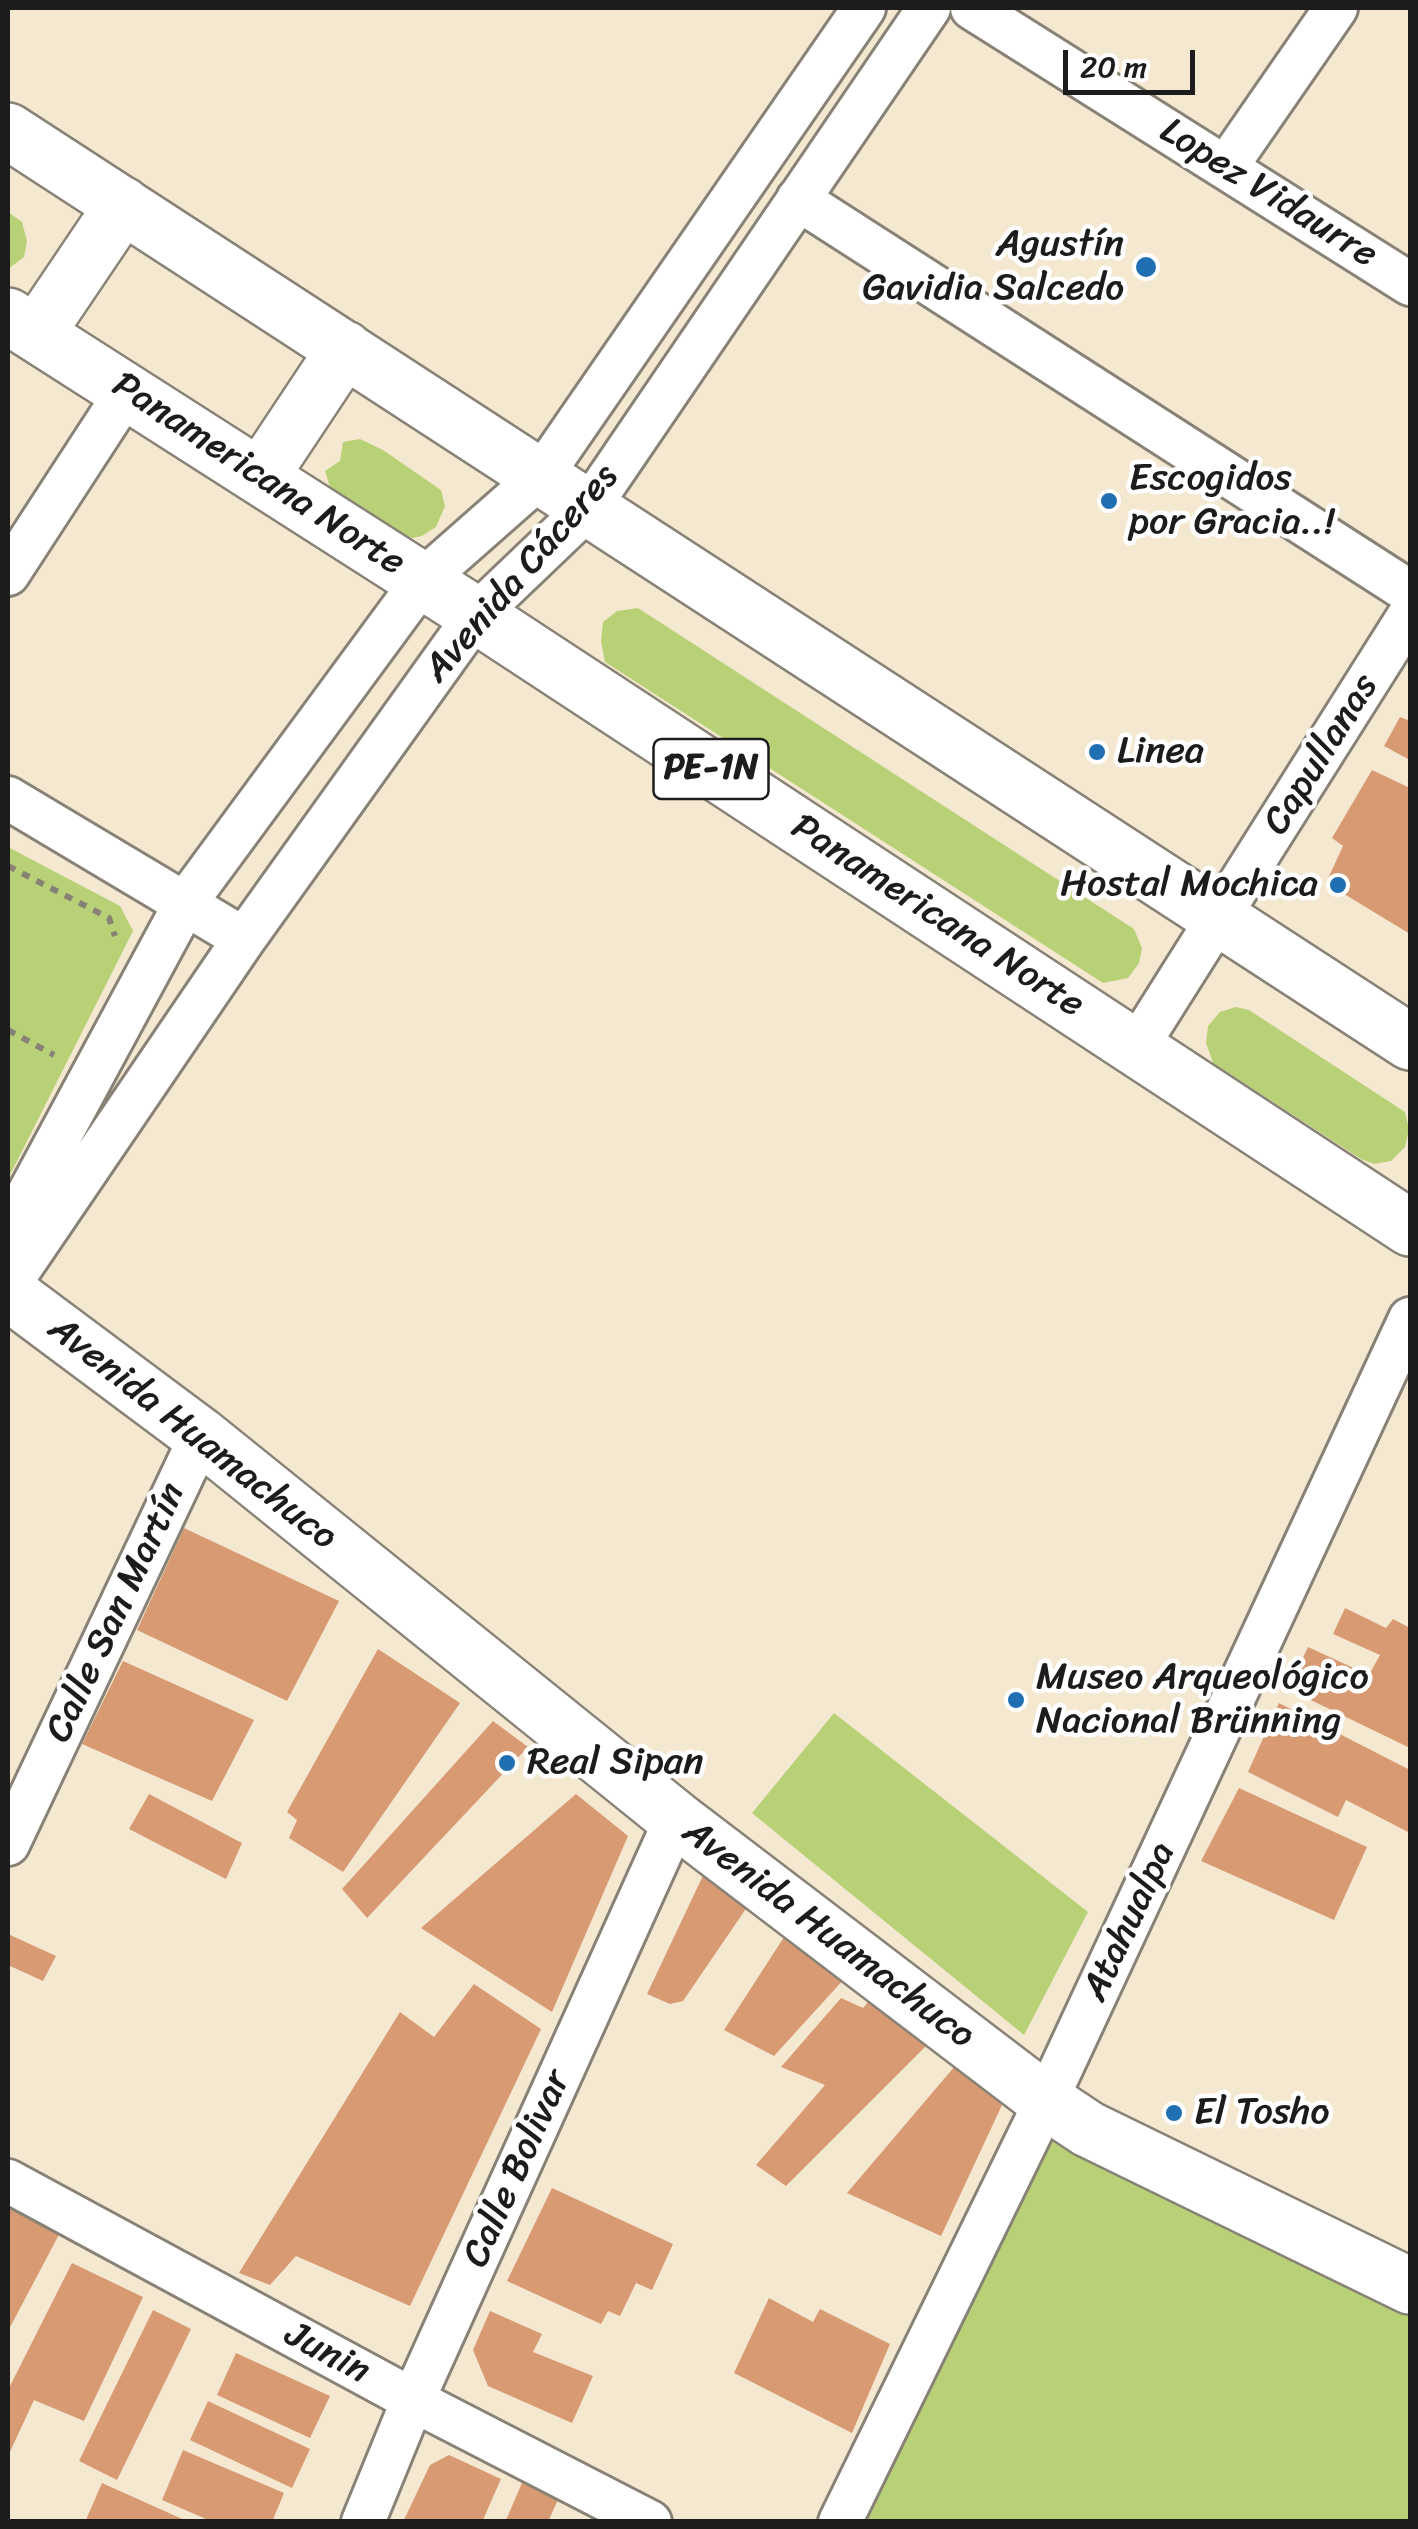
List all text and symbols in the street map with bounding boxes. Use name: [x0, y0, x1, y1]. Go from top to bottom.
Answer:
scale bar: [1068, 30, 1200, 92]
text: 20 m: [1080, 40, 1147, 94]
street label: Lopez Vidaurre: [1151, 109, 1385, 279]
place label: Agustín Gavidia Salcedo: [863, 222, 1124, 312]
marker: Agustín Gavidia Salcedo: [1133, 254, 1159, 280]
street label: Panamericana Norte: [103, 363, 413, 587]
street label: Avenida Cáceres: [415, 456, 629, 692]
place label: Escogidos por Gracia..!: [1129, 456, 1334, 546]
marker: Escogidos por Gracia..!: [1098, 490, 1120, 512]
street label: Capullanas: [1255, 666, 1389, 844]
place label: Linea: [1117, 729, 1204, 775]
road number: PE-1N: [654, 739, 768, 799]
marker: Linea: [1086, 741, 1108, 763]
street label: Panamericana Norte: [782, 805, 1092, 1029]
place label: Hostal Mochica: [1060, 862, 1318, 908]
marker: Hostal Mochica: [1327, 874, 1349, 896]
street label: Avenida Huamachuco: [38, 1307, 346, 1561]
street label: Calle San Martín: [37, 1476, 197, 1750]
place label: Museo Arqueológico Nacional Brünning: [1036, 1655, 1369, 1745]
marker: Museo Arqueológico Nacional Brünning: [1005, 1689, 1027, 1711]
place label: Real Sipan: [527, 1740, 703, 1786]
marker: Real Sipan: [496, 1752, 518, 1774]
street label: Avenida Huamachuco: [673, 1810, 983, 2060]
street label: Atahualpa: [1073, 1835, 1187, 2009]
street label: Calle Bolivar: [454, 2063, 582, 2275]
place label: El Tosho: [1194, 2090, 1330, 2136]
marker: El Tosho: [1163, 2102, 1185, 2124]
street label: Junin: [277, 2313, 377, 2395]

